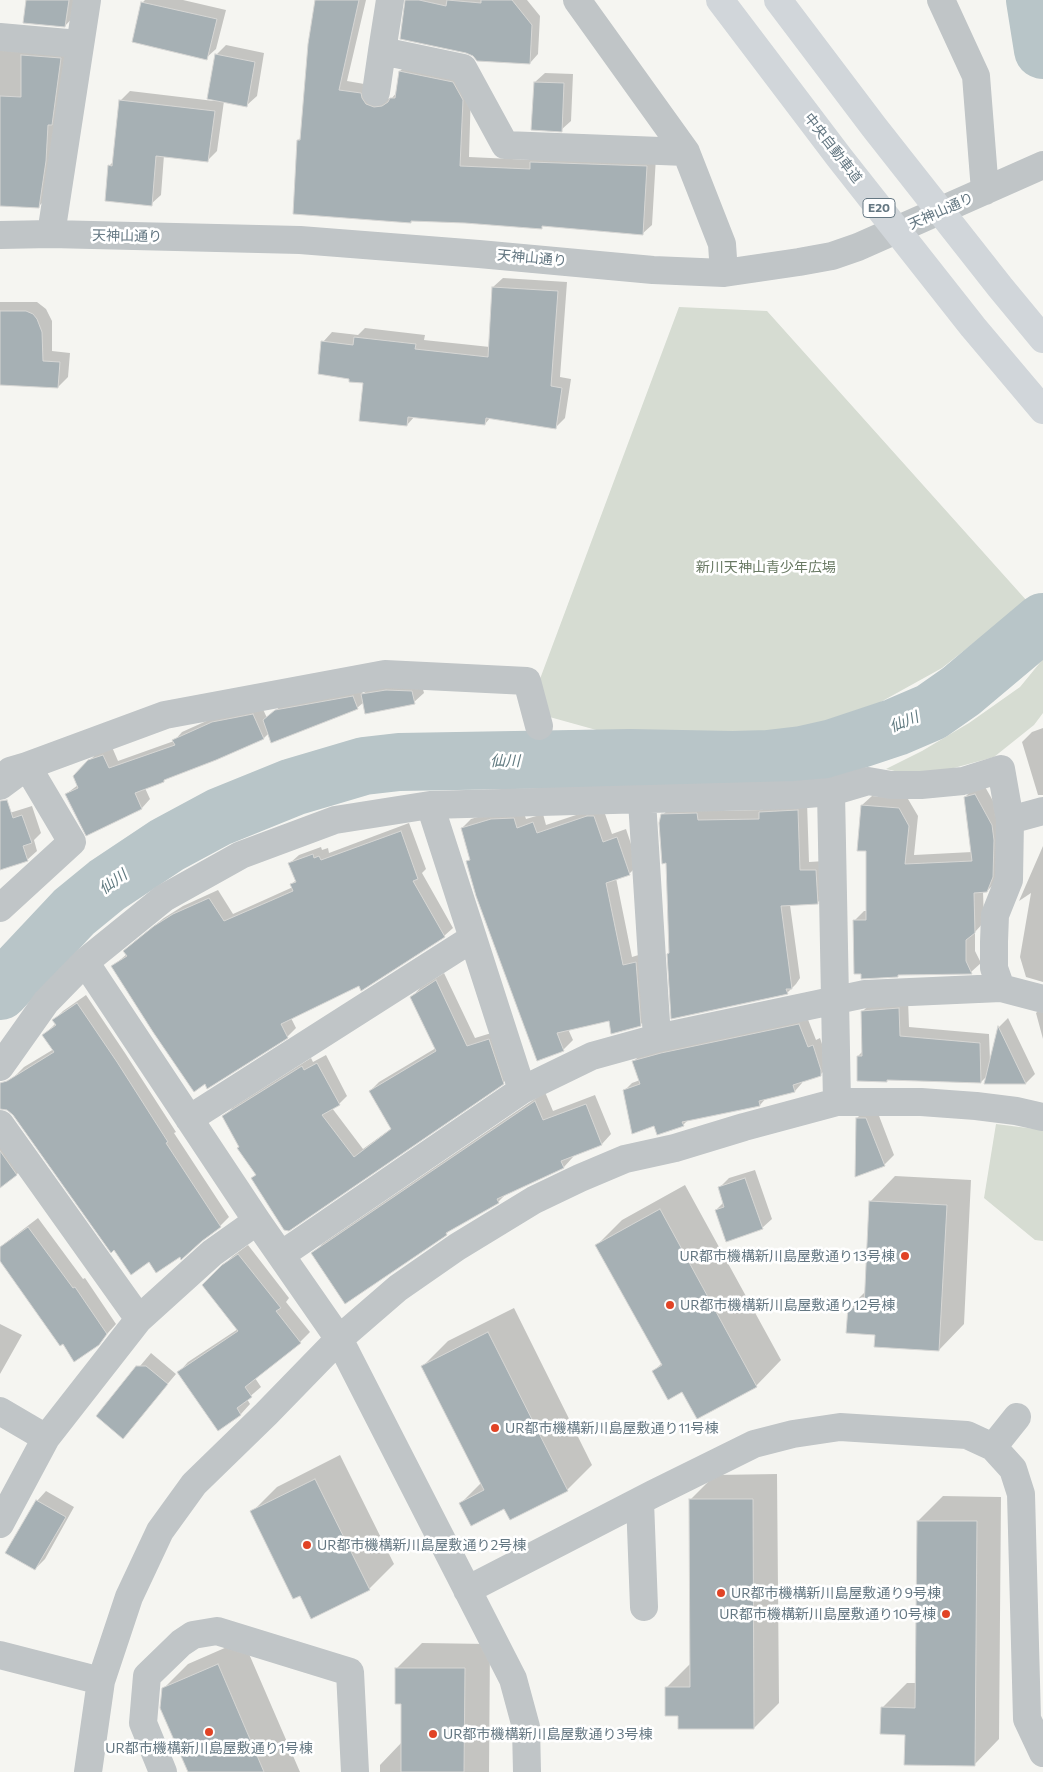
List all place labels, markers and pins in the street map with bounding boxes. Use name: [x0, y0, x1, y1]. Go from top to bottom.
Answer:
place label: UR都市機構新川島屋敷通り13号棟: [679, 1248, 895, 1264]
marker: UR都市機構新川島屋敷通り13号棟: [899, 1250, 911, 1262]
place label: UR都市機構新川島屋敷通り12号棟: [680, 1297, 895, 1313]
marker: UR都市機構新川島屋敷通り12号棟: [664, 1299, 676, 1311]
place label: UR都市機構新川島屋敷通り11号棟: [505, 1420, 719, 1436]
marker: UR都市機構新川島屋敷通り11号棟: [489, 1422, 501, 1434]
place label: UR都市機構新川島屋敷通り2号棟: [317, 1537, 526, 1553]
marker: UR都市機構新川島屋敷通り2号棟: [301, 1539, 313, 1551]
place label: UR都市機構新川島屋敷通り9号棟: [731, 1585, 941, 1601]
marker: UR都市機構新川島屋敷通り9号棟: [715, 1587, 727, 1599]
place label: UR都市機構新川島屋敷通り10号棟: [719, 1606, 936, 1622]
marker: UR都市機構新川島屋敷通り10号棟: [940, 1608, 952, 1620]
marker: UR都市機構新川島屋敷通り1号棟: [203, 1726, 215, 1738]
place label: UR都市機構新川島屋敷通り3号棟: [443, 1726, 653, 1742]
marker: UR都市機構新川島屋敷通り3号棟: [427, 1728, 439, 1740]
place label: UR都市機構新川島屋敷通り1号棟: [105, 1740, 313, 1756]

